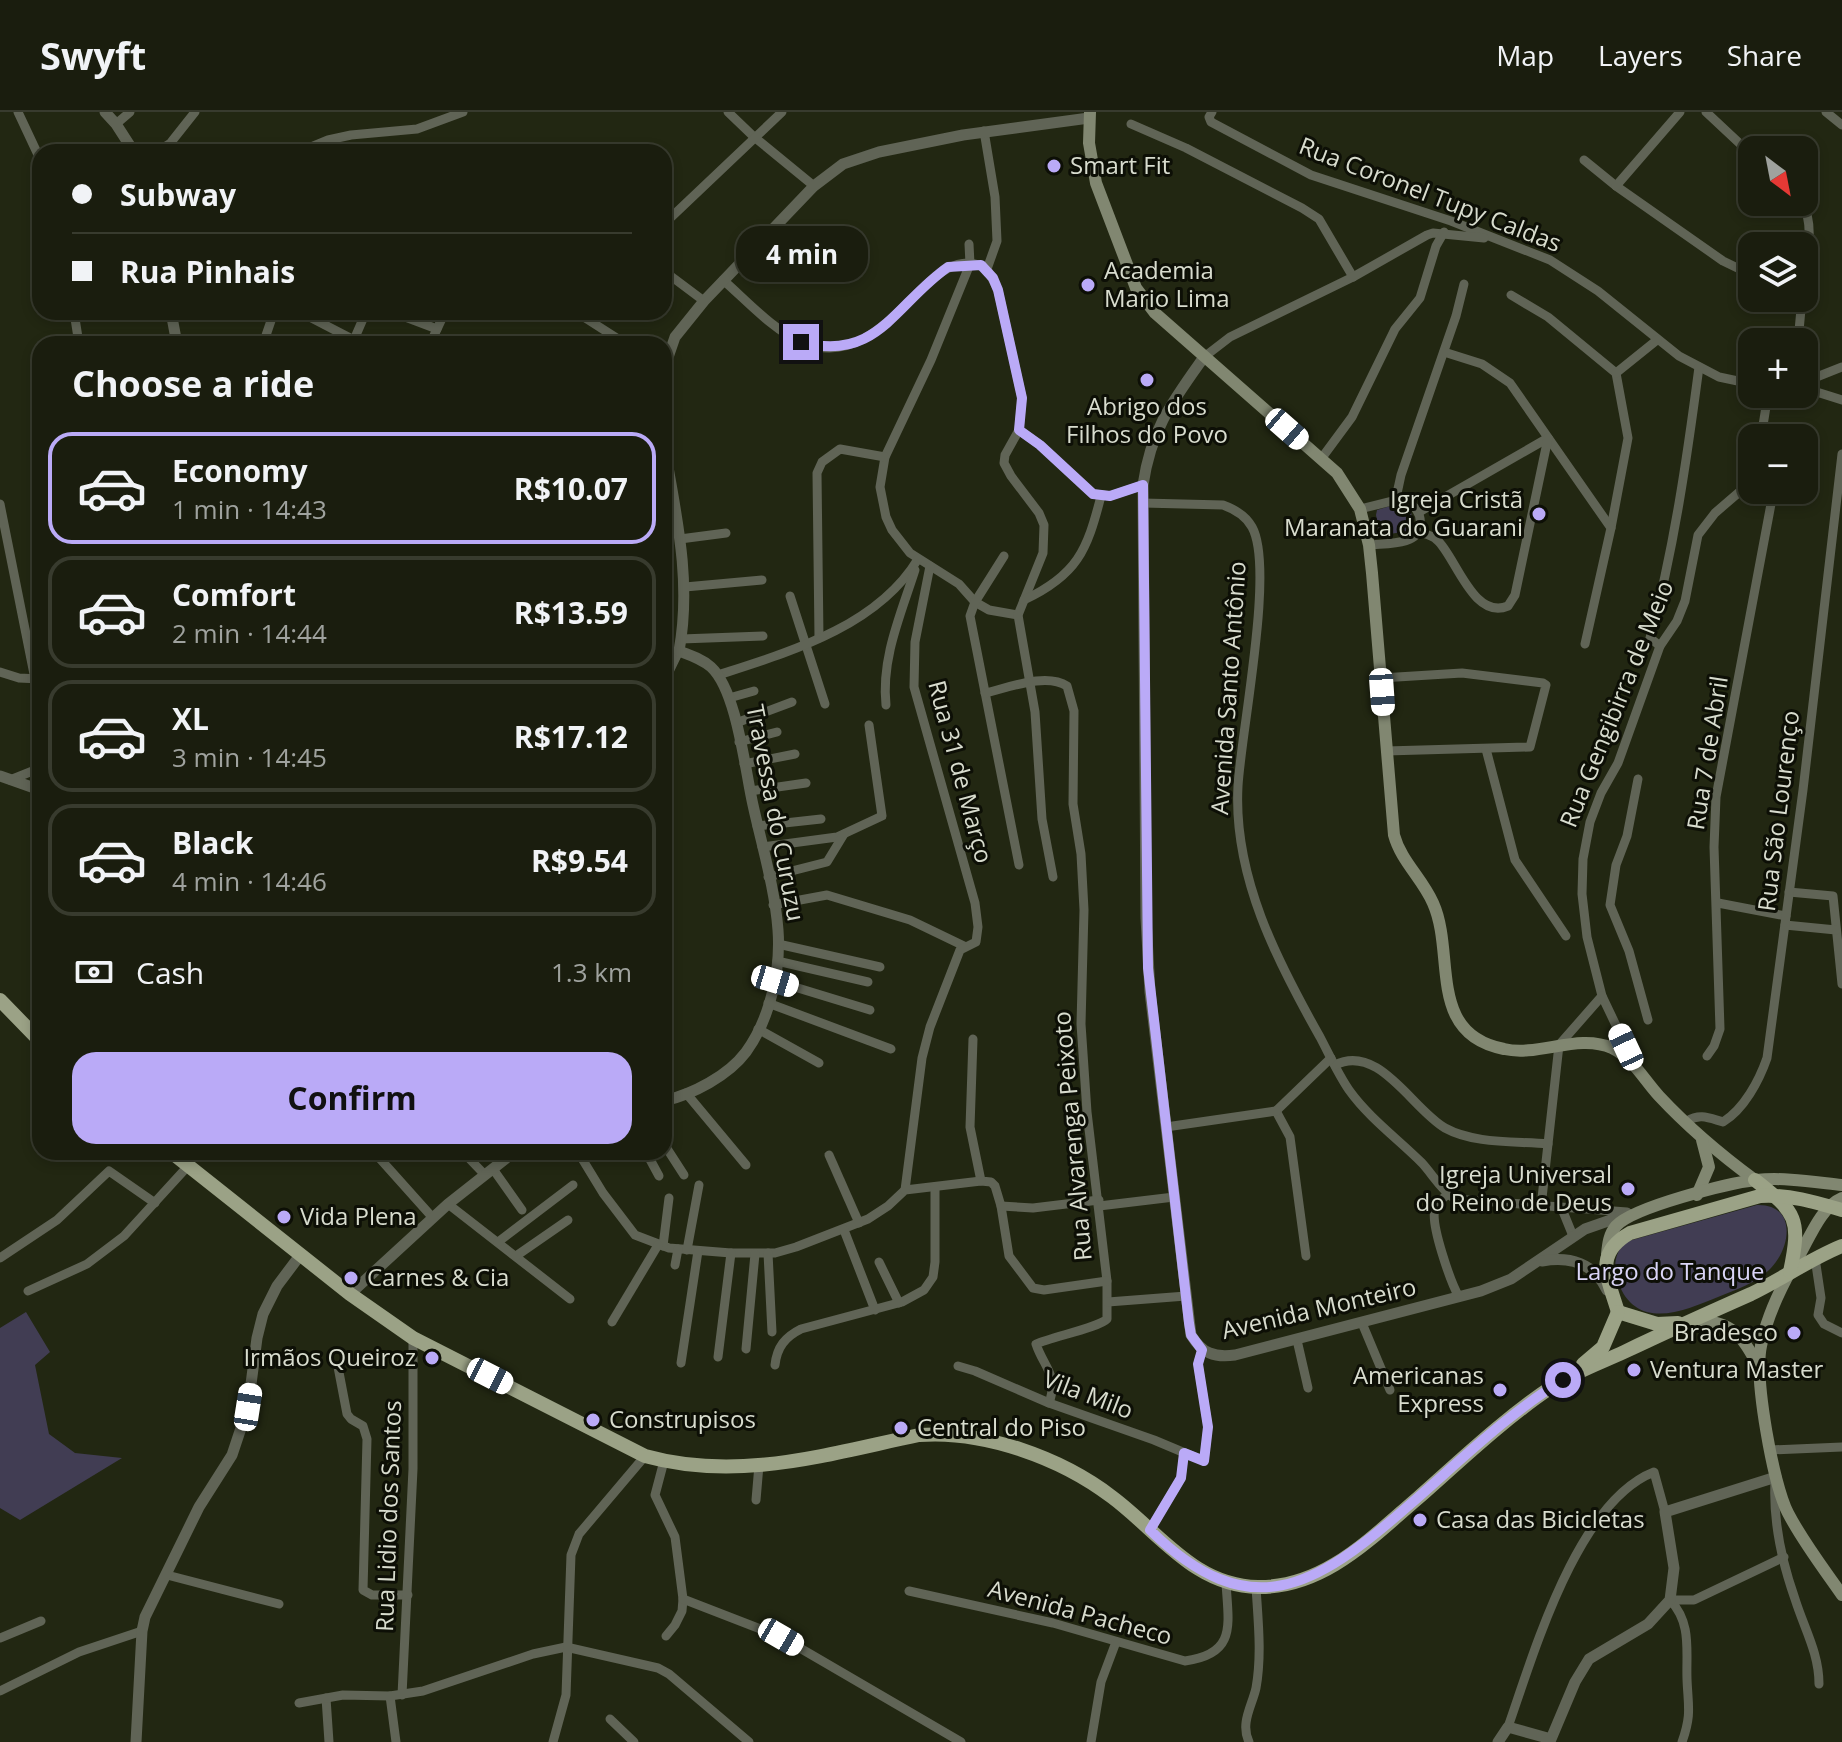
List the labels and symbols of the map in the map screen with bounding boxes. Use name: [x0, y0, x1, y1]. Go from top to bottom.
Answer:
street label: Rua Coronel Tupy Caldas: [1295, 128, 1566, 259]
north arrow: [1738, 136, 1818, 216]
place label: Smart Fit: [1070, 148, 1170, 181]
marker: Smart Fit: [1045, 157, 1063, 175]
callout: 4 min: [735, 226, 867, 282]
place label: Academia Mario Lima: [1104, 253, 1230, 314]
marker: Academia Mario Lima: [1079, 276, 1097, 294]
route end: [783, 324, 819, 360]
marker: Abrigo dos Filhos do Povo: [1138, 371, 1156, 389]
place label: Abrigo dos Filhos do Povo: [1066, 389, 1228, 450]
car: [1261, 404, 1313, 454]
place label: Igreja Cristã Maranata do Guarani: [1284, 482, 1523, 543]
marker: Igreja Cristã Maranata do Guarani: [1530, 505, 1548, 523]
street label: Avenida Santo Antônio: [1202, 560, 1253, 816]
street label: Rua Gengibirra de Meio: [1551, 575, 1680, 832]
car: [1368, 667, 1396, 717]
street label: Rua 7 de Abril: [1678, 674, 1735, 832]
street label: Rua 31 de Março: [921, 677, 1002, 867]
street label: Travessa do Curuzu: [739, 702, 814, 924]
street label: Rua São Lourenço: [1749, 709, 1806, 913]
car: [749, 963, 801, 999]
street label: Rua Alvarenga Peixoto: [1044, 1010, 1099, 1262]
car: [1605, 1020, 1647, 1074]
place label: Igreja Universal do Reino de Deus: [1415, 1157, 1612, 1218]
marker: Igreja Universal do Reino de Deus: [1619, 1180, 1637, 1198]
place label: Vida Plena: [300, 1199, 417, 1232]
marker: Vida Plena: [275, 1208, 293, 1226]
park label: Largo do Tanque: [1576, 1254, 1764, 1287]
place label: Carnes & Cia: [367, 1260, 509, 1293]
marker: Carnes & Cia: [342, 1269, 360, 1287]
street label: Avenida Monteiro: [1218, 1269, 1419, 1346]
place label: Bradesco: [1674, 1315, 1778, 1348]
marker: Bradesco: [1785, 1324, 1803, 1342]
place label: Irmãos Queiroz: [243, 1340, 416, 1373]
marker: Irmãos Queiroz: [423, 1349, 441, 1367]
place label: Ventura Master: [1650, 1352, 1824, 1385]
car: [463, 1354, 517, 1398]
place label: Americanas Express: [1353, 1358, 1484, 1419]
street label: Vila Milo: [1039, 1361, 1138, 1426]
marker: Ventura Master: [1625, 1361, 1643, 1379]
route start: [1545, 1362, 1581, 1398]
car: [232, 1381, 264, 1433]
marker: Americanas Express: [1491, 1381, 1509, 1399]
street label: Rua Lidio dos Santos: [367, 1400, 408, 1632]
place label: Construpisos: [609, 1402, 756, 1435]
place label: Central do Piso: [917, 1410, 1086, 1443]
marker: Construpisos: [584, 1411, 602, 1429]
marker: Central do Piso: [892, 1419, 910, 1437]
place label: Casa das Bicicletas: [1436, 1502, 1645, 1535]
marker: Casa das Bicicletas: [1411, 1511, 1429, 1529]
street label: Avenida Pacheco: [985, 1571, 1176, 1652]
car: [754, 1615, 808, 1659]

